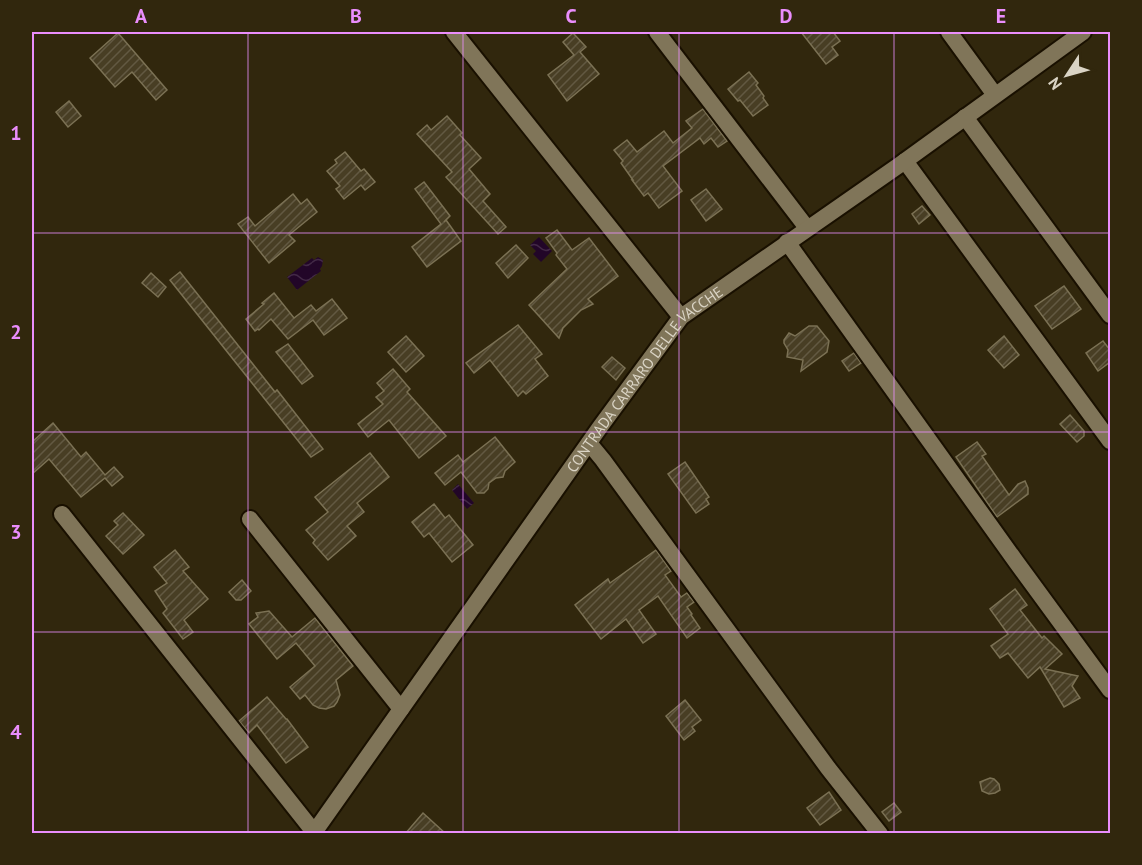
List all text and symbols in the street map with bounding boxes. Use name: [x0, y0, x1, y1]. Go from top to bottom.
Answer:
text: A: [135, 3, 148, 29]
text: B: [350, 3, 362, 29]
text: C: [565, 3, 577, 29]
text: D: [780, 3, 793, 29]
text: E: [996, 3, 1006, 29]
north arrow: [1037, 45, 1097, 105]
text: N: [1044, 74, 1066, 94]
text: 1: [10, 120, 22, 146]
street label: CONTRADA CARRARO DELLE VACCHE: [562, 282, 726, 476]
text: 2: [10, 319, 22, 345]
text: 3: [10, 519, 22, 545]
text: 4: [10, 719, 22, 745]

